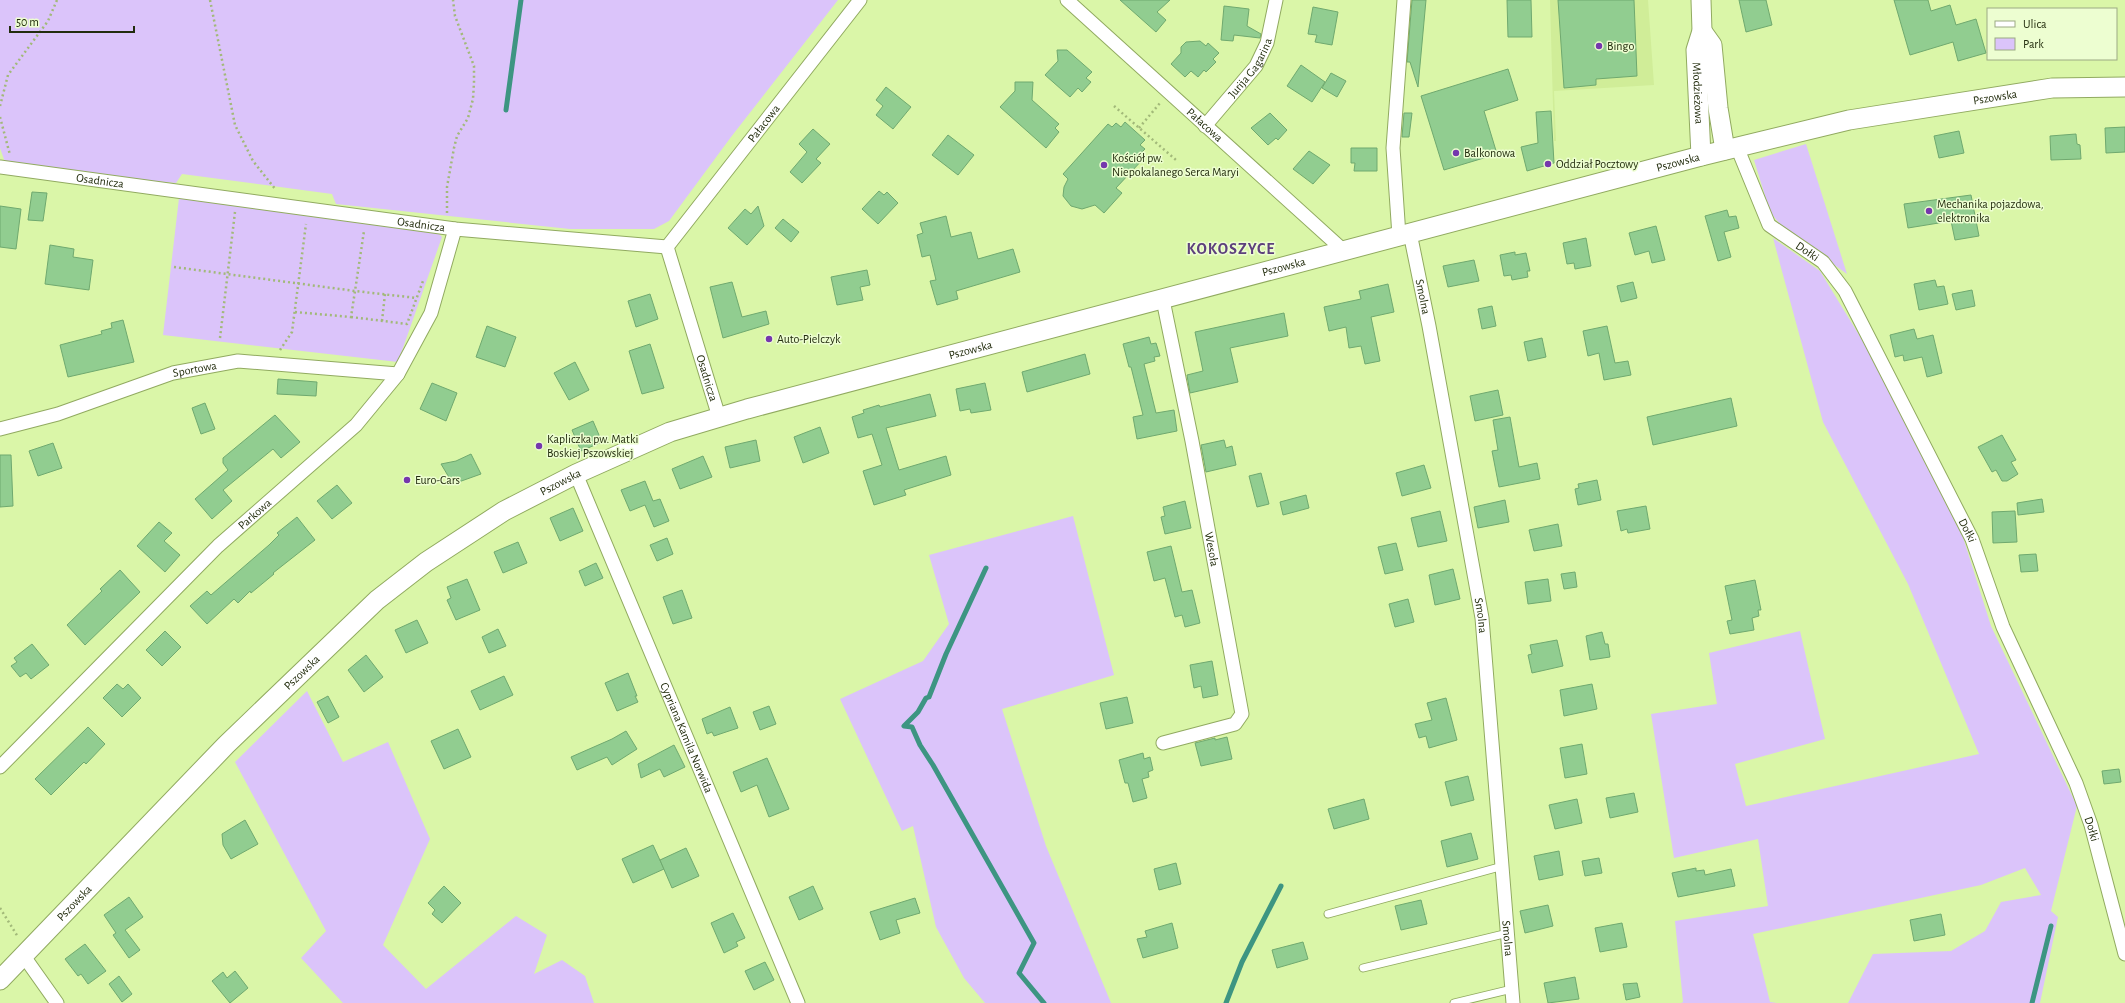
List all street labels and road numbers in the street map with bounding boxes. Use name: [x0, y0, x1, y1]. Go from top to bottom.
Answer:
street label: Jurija Gagarina: [1226, 37, 1274, 100]
street label: Młodzieżowa: [1691, 62, 1706, 125]
street label: Pszowska: [1972, 88, 2018, 106]
street label: Pałacowa: [745, 102, 782, 144]
street label: Pałacowa: [1185, 106, 1226, 144]
street label: Pszowska: [1655, 151, 1701, 174]
street label: Osadnicza: [75, 171, 125, 190]
street label: Osadnicza: [396, 215, 446, 234]
street label: Dołki: [1794, 239, 1821, 263]
street label: Pszowska: [1261, 255, 1307, 278]
street label: Smolna: [1414, 278, 1433, 316]
street label: Pszowska: [947, 338, 994, 361]
street label: Osadnicza: [694, 353, 720, 403]
street label: Sportowa: [172, 359, 218, 379]
street label: Pszowska: [538, 466, 583, 497]
street label: Parkowa: [236, 496, 274, 532]
street label: Dołki: [1956, 516, 1979, 544]
street label: Wesoła: [1203, 531, 1221, 568]
street label: Smolna: [1472, 597, 1489, 634]
street label: Pszowska: [282, 652, 322, 692]
street label: Cypriana Kamila Norwida: [658, 681, 715, 795]
street label: Dołki: [2082, 815, 2101, 843]
street label: Pszowska: [54, 882, 94, 923]
street label: Smolna: [1500, 920, 1515, 957]

